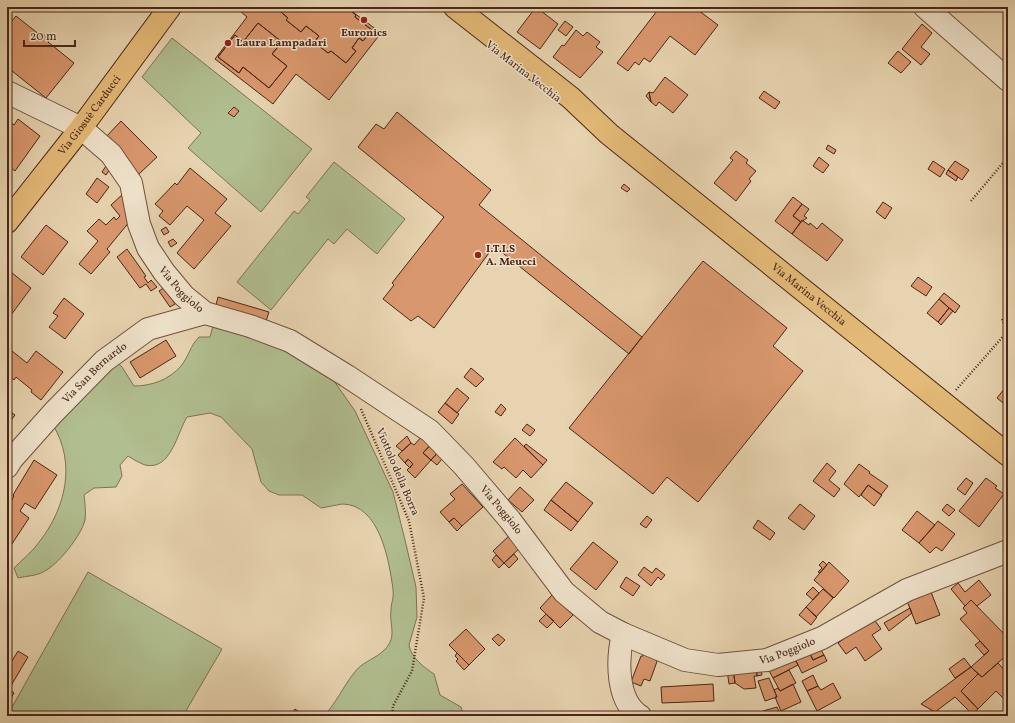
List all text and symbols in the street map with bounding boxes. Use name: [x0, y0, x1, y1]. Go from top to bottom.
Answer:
marker: Euronics: [359, 15, 369, 25]
scale bar: [24, 22, 75, 48]
place label: Euronics: [341, 26, 387, 41]
text: 20 m: [30, 29, 57, 45]
place label: Laura Lampadari: [236, 36, 327, 51]
marker: Laura Lampadari: [223, 38, 233, 48]
street label: Via Marina Vecchia: [482, 38, 564, 107]
street label: Via Giosuè Carducci: [55, 72, 125, 158]
place label: I.T.I.S A. Meucci: [486, 242, 536, 270]
marker: I.T.I.S A. Meucci: [473, 250, 483, 260]
street label: Via Marina Vecchia: [768, 260, 850, 330]
street label: Via Poggiolo: [155, 263, 207, 316]
street label: Via San Bernardo: [59, 339, 130, 407]
street label: Viottolo della Borra: [372, 426, 422, 519]
street label: Via Poggiolo: [476, 482, 526, 538]
street label: Via Poggiolo: [758, 634, 818, 668]

